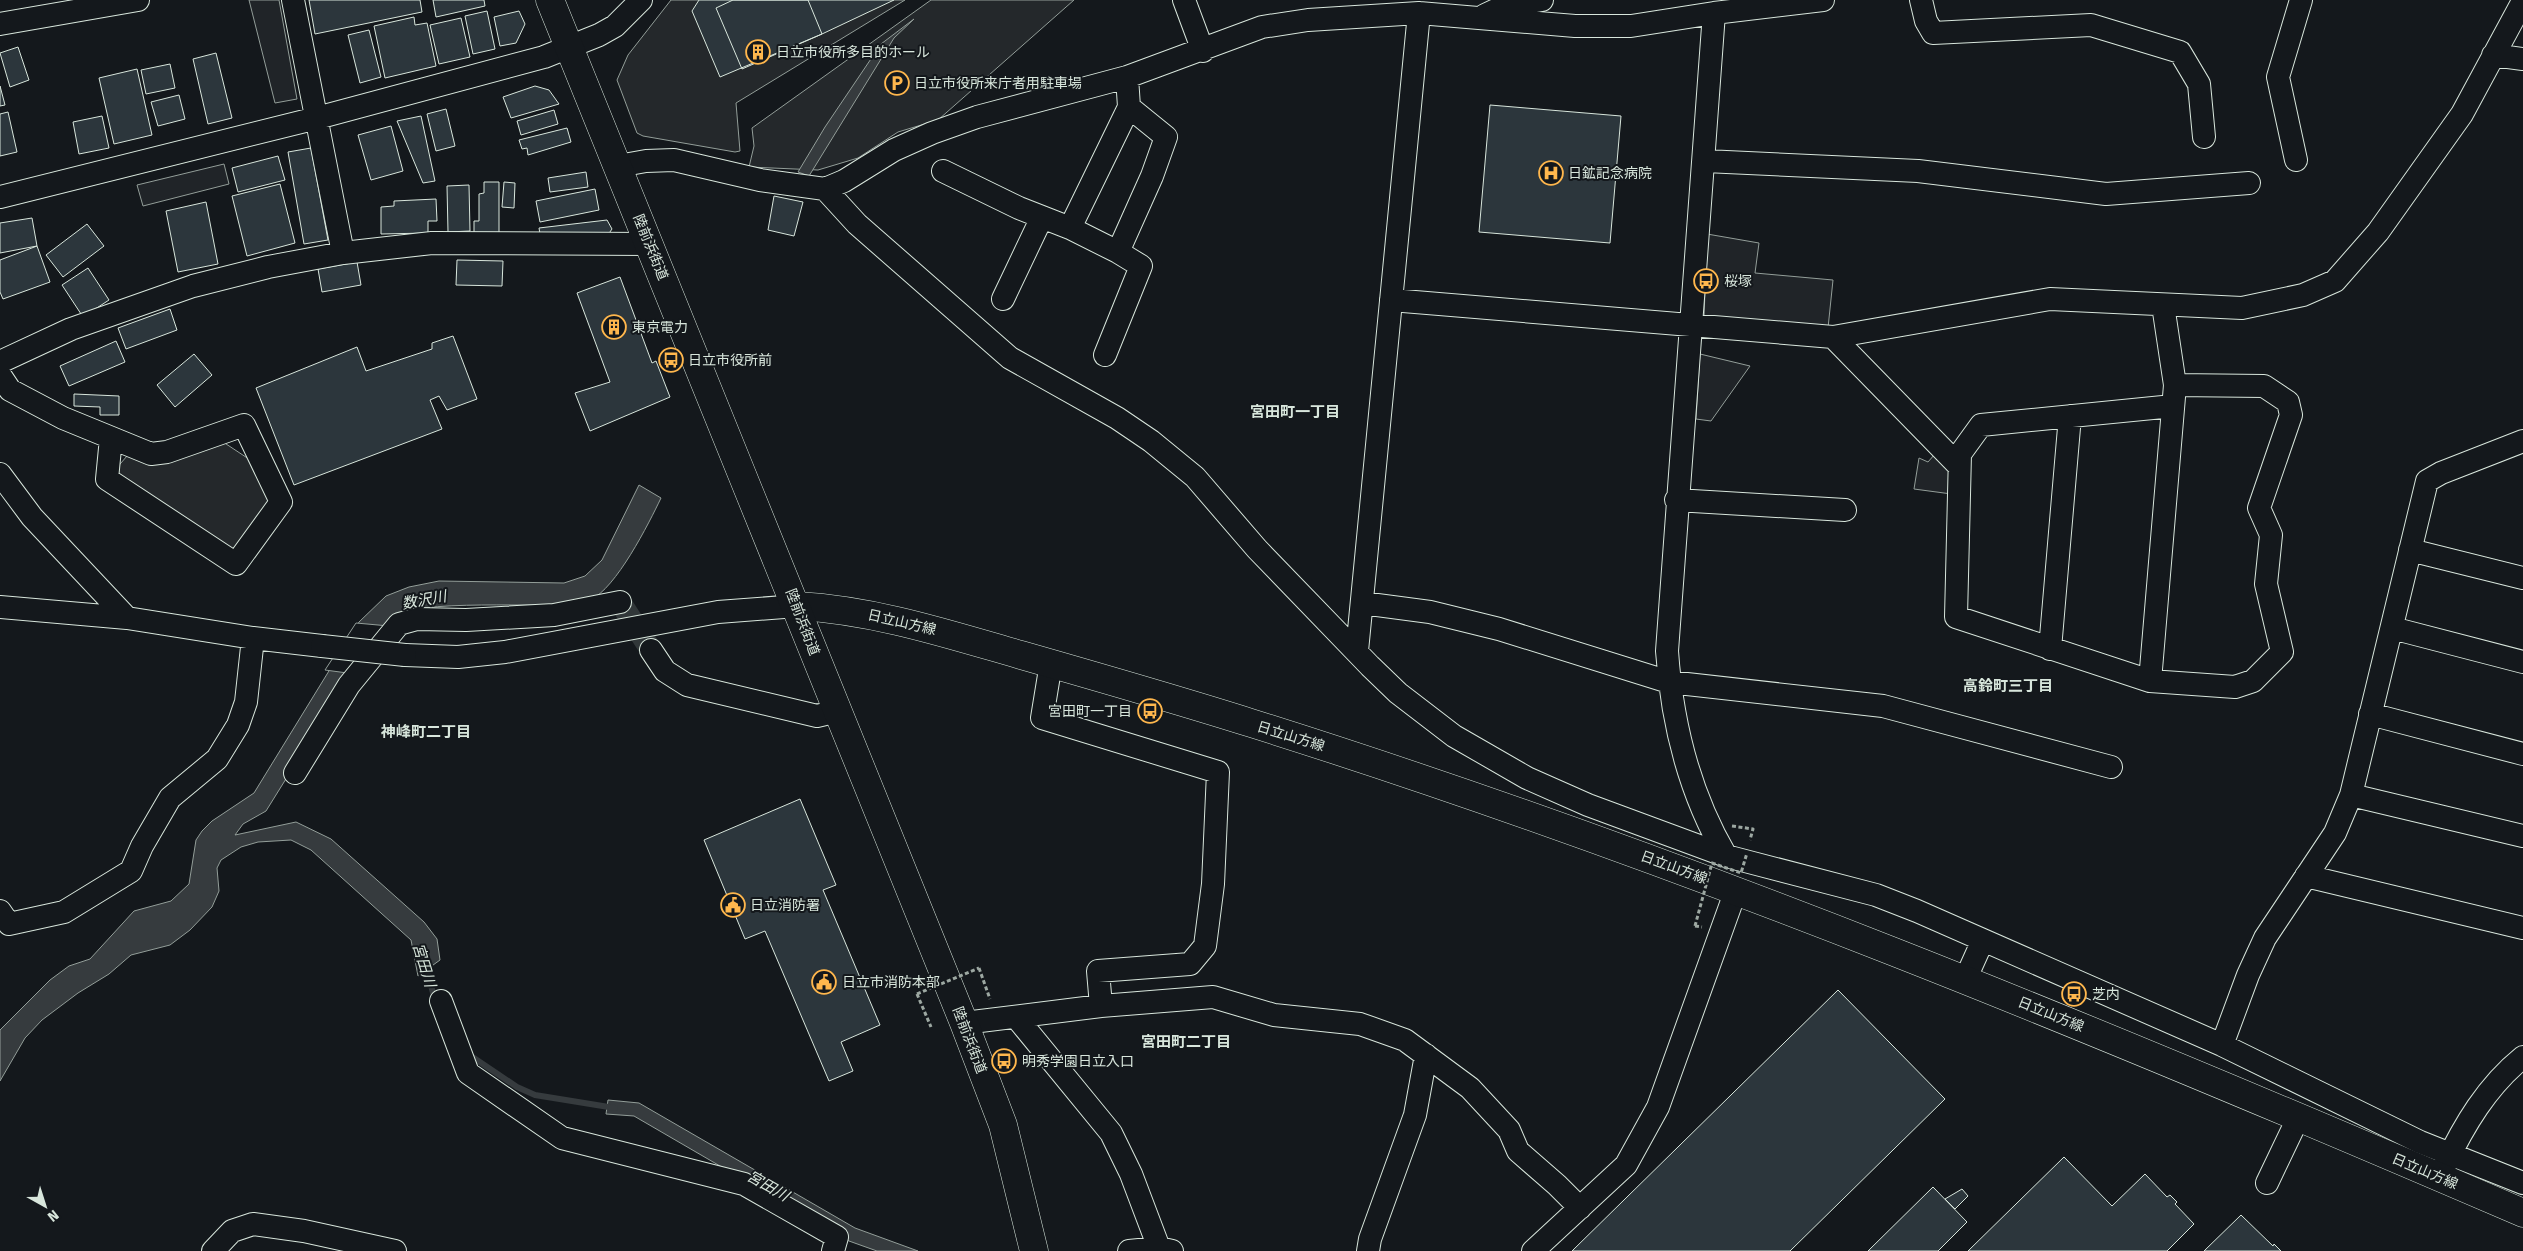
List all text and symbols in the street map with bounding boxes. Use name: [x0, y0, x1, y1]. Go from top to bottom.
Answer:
building icon: 日立市役所多目的ホール: [745, 39, 771, 65]
place label: 日立市役所多目的ホール: [776, 44, 930, 61]
parking icon: 日立市役所来庁者用駐車場: [884, 70, 910, 96]
place label: 日立市役所来庁者用駐車場: [914, 75, 1082, 92]
hospital icon: 日鉱記念病院: [1538, 160, 1564, 186]
place label: 日鉱記念病院: [1568, 165, 1652, 182]
street label: 陸前浜街道: [630, 212, 672, 283]
bus stop icon: 桜塚: [1693, 268, 1719, 294]
place label: 桜塚: [1724, 273, 1752, 290]
building icon: 東京電力: [601, 314, 627, 340]
place label: 東京電力: [632, 319, 688, 336]
bus stop icon: 日立市役所前: [658, 347, 684, 373]
place label: 日立市役所前: [688, 352, 772, 369]
district label: 宮田町一丁目: [1250, 403, 1340, 421]
street label: 陸前浜街道: [782, 586, 823, 658]
water label: 数沢川: [400, 587, 450, 613]
street label: 日立山方線: [866, 606, 938, 639]
district label: 高鈴町三丁目: [1963, 677, 2053, 695]
bus stop icon: 宮田町一丁目: [1137, 698, 1163, 724]
place label: 宮田町一丁目: [1048, 703, 1132, 720]
street label: 日立山方線: [1255, 718, 1327, 755]
district label: 神峰町二丁目: [380, 723, 471, 741]
street label: 日立山方線: [1638, 848, 1710, 887]
public building icon: 日立消防署: [720, 892, 746, 918]
place label: 日立消防署: [750, 897, 820, 914]
water label: 宮田川: [409, 941, 440, 991]
public building icon: 日立市消防本部: [811, 969, 837, 995]
place label: 日立市消防本部: [842, 974, 940, 991]
bus stop icon: 芝内: [2061, 981, 2087, 1007]
place label: 芝内: [2092, 986, 2120, 1003]
street label: 日立山方線: [2015, 993, 2086, 1035]
street label: 陸前浜街道: [949, 1004, 990, 1076]
district label: 宮田町二丁目: [1141, 1033, 1231, 1051]
bus stop icon: 明秀学園日立入口: [991, 1048, 1017, 1074]
place label: 明秀学園日立入口: [1022, 1053, 1134, 1070]
street label: 日立山方線: [2389, 1150, 2460, 1193]
water label: 宮田川: [744, 1167, 794, 1206]
north arrow: [20, 1181, 70, 1231]
text: N: [44, 1206, 62, 1225]

